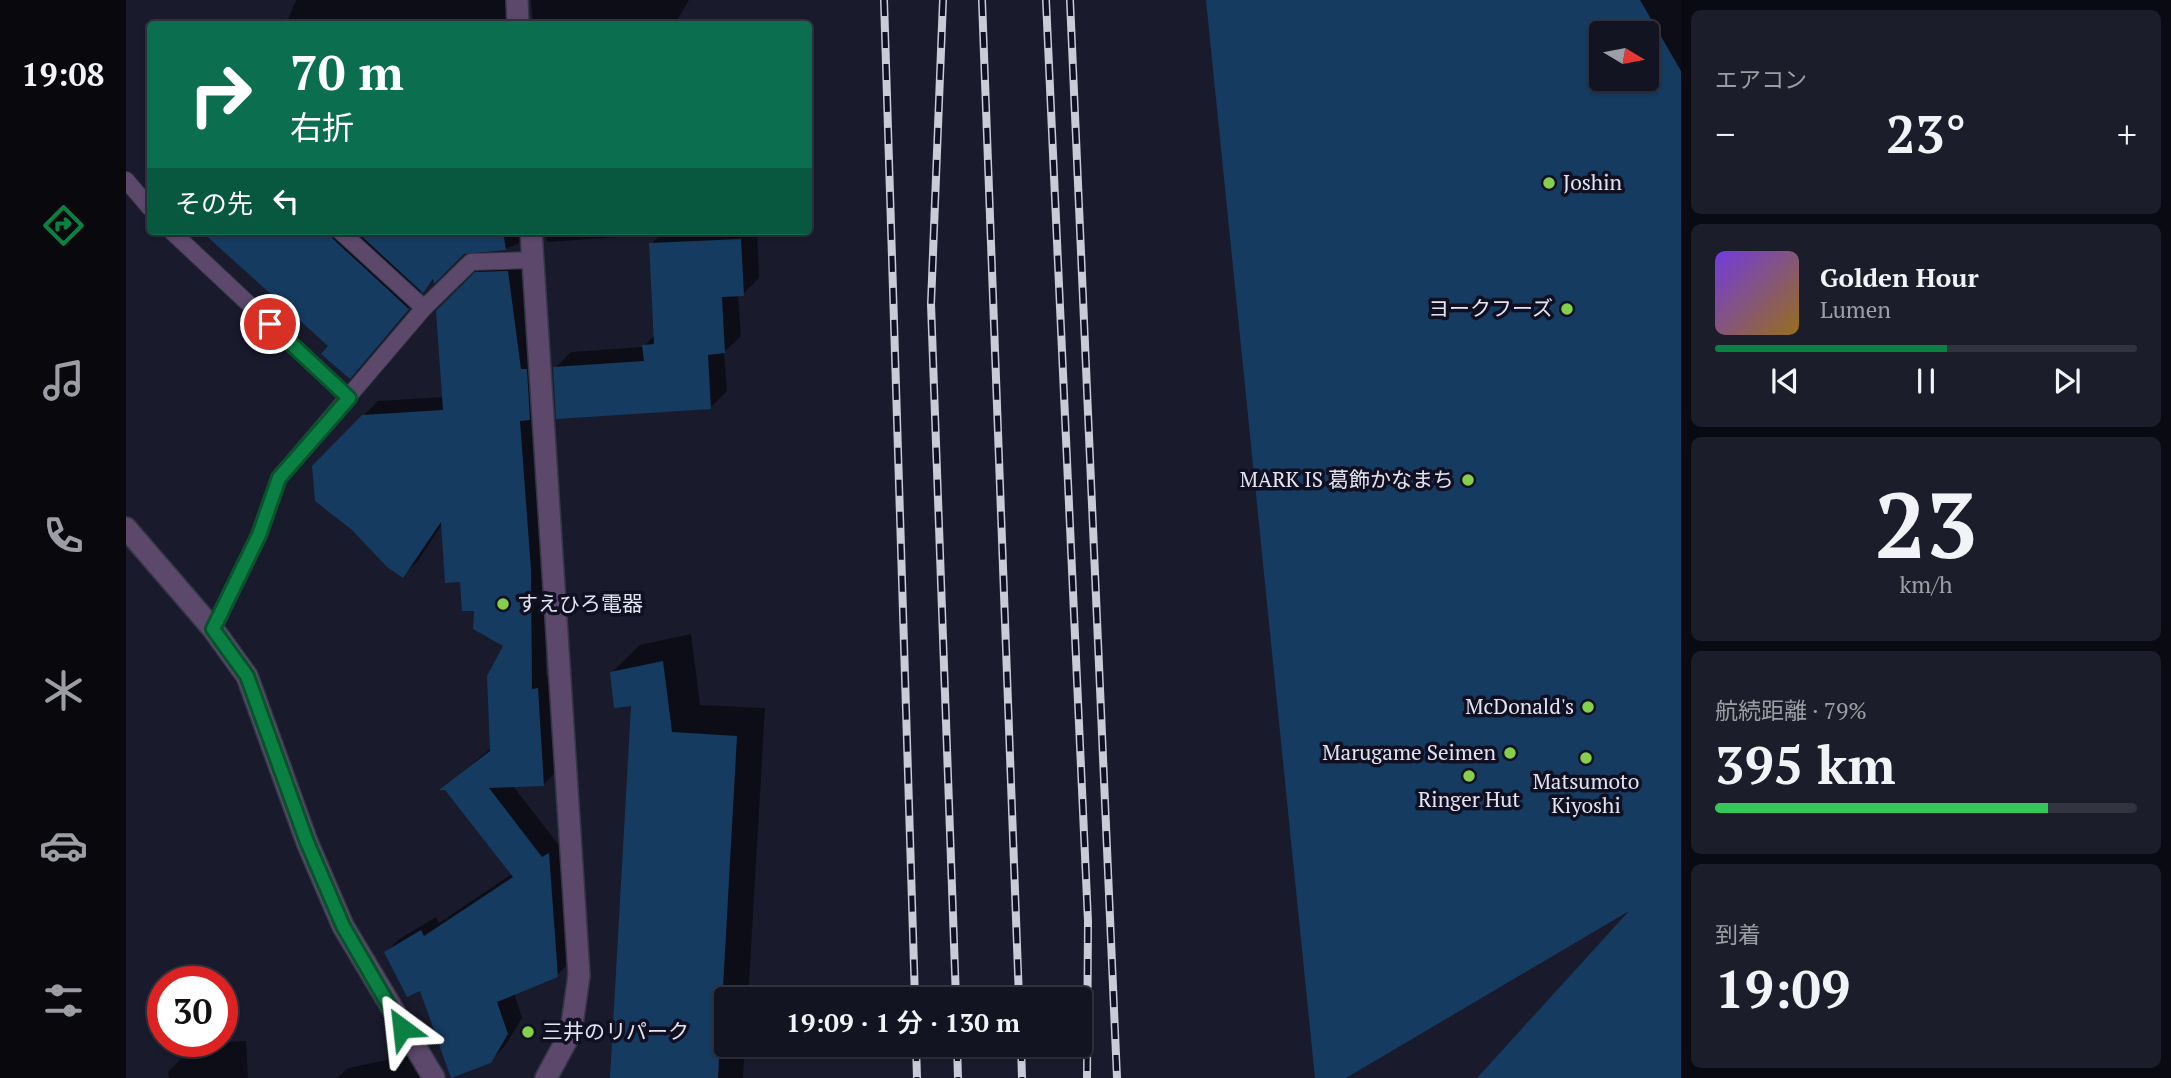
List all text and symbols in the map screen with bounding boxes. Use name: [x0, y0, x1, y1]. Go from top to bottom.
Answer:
north arrow: [1589, 21, 1659, 91]
map controls: [1589, 21, 1659, 91]
text: 70 m: [290, 39, 404, 104]
icon: right: [175, 49, 266, 140]
text: 19:08: [21, 53, 105, 95]
text: エアコン: [1715, 64, 1807, 95]
text: 23°: [1886, 99, 1966, 168]
text: 右折: [290, 106, 354, 148]
text: −: [1715, 109, 1735, 159]
text: +: [2117, 109, 2137, 159]
place label: Joshin: [1563, 168, 1623, 196]
marker: Joshin: [1541, 175, 1557, 191]
icon: left: [267, 182, 305, 220]
text: その先: [175, 186, 253, 220]
icon: directions: [39, 201, 88, 250]
text: Golden Hour: [1820, 260, 1979, 294]
pin: [240, 294, 300, 354]
place label: ヨークフーズ: [1428, 294, 1553, 322]
text: Lumen: [1820, 294, 1891, 325]
marker: ヨークフーズ: [1559, 301, 1575, 317]
icon: arrive: [251, 305, 289, 343]
icon: music: [39, 356, 88, 405]
icon: previous: [1766, 362, 1804, 400]
icon: pause: [1907, 362, 1945, 400]
icon: next: [2048, 362, 2086, 400]
text: 23: [1875, 463, 1977, 584]
place label: MARK IS 葛飾かなまち: [1240, 465, 1454, 493]
marker: MARK IS 葛飾かなまち: [1460, 472, 1476, 488]
icon: phone: [39, 511, 88, 560]
text: km/h: [1899, 569, 1953, 600]
place label: すえひろ電器: [517, 589, 643, 617]
marker: すえひろ電器: [495, 596, 511, 612]
icon: climate: [39, 666, 88, 715]
place label: McDonald's: [1465, 692, 1574, 720]
text: 航続距離 · 79%: [1715, 695, 1867, 726]
marker: McDonald's: [1580, 699, 1596, 715]
text: 395 km: [1715, 730, 1896, 799]
place label: Marugame Seimen: [1322, 738, 1497, 766]
marker: Marugame Seimen: [1502, 745, 1518, 761]
marker: Matsumoto Kiyoshi: [1578, 750, 1594, 766]
place label: Matsumoto Kiyoshi: [1533, 767, 1639, 819]
marker: Ringer Hut: [1461, 768, 1477, 784]
place label: Ringer Hut: [1418, 785, 1520, 813]
icon: car: [39, 821, 88, 870]
text: 到着: [1715, 919, 1761, 950]
text: 19:09: [1715, 954, 1850, 1023]
speed limit sign: 30: [147, 966, 238, 1057]
icon: filters: [39, 976, 88, 1025]
position arrow: [365, 991, 439, 1065]
text: 19:09 · 1 分 · 130 m: [786, 1005, 1020, 1039]
place label: 三井のリパーク: [542, 1017, 689, 1045]
marker: 三井のリパーク: [520, 1024, 536, 1040]

